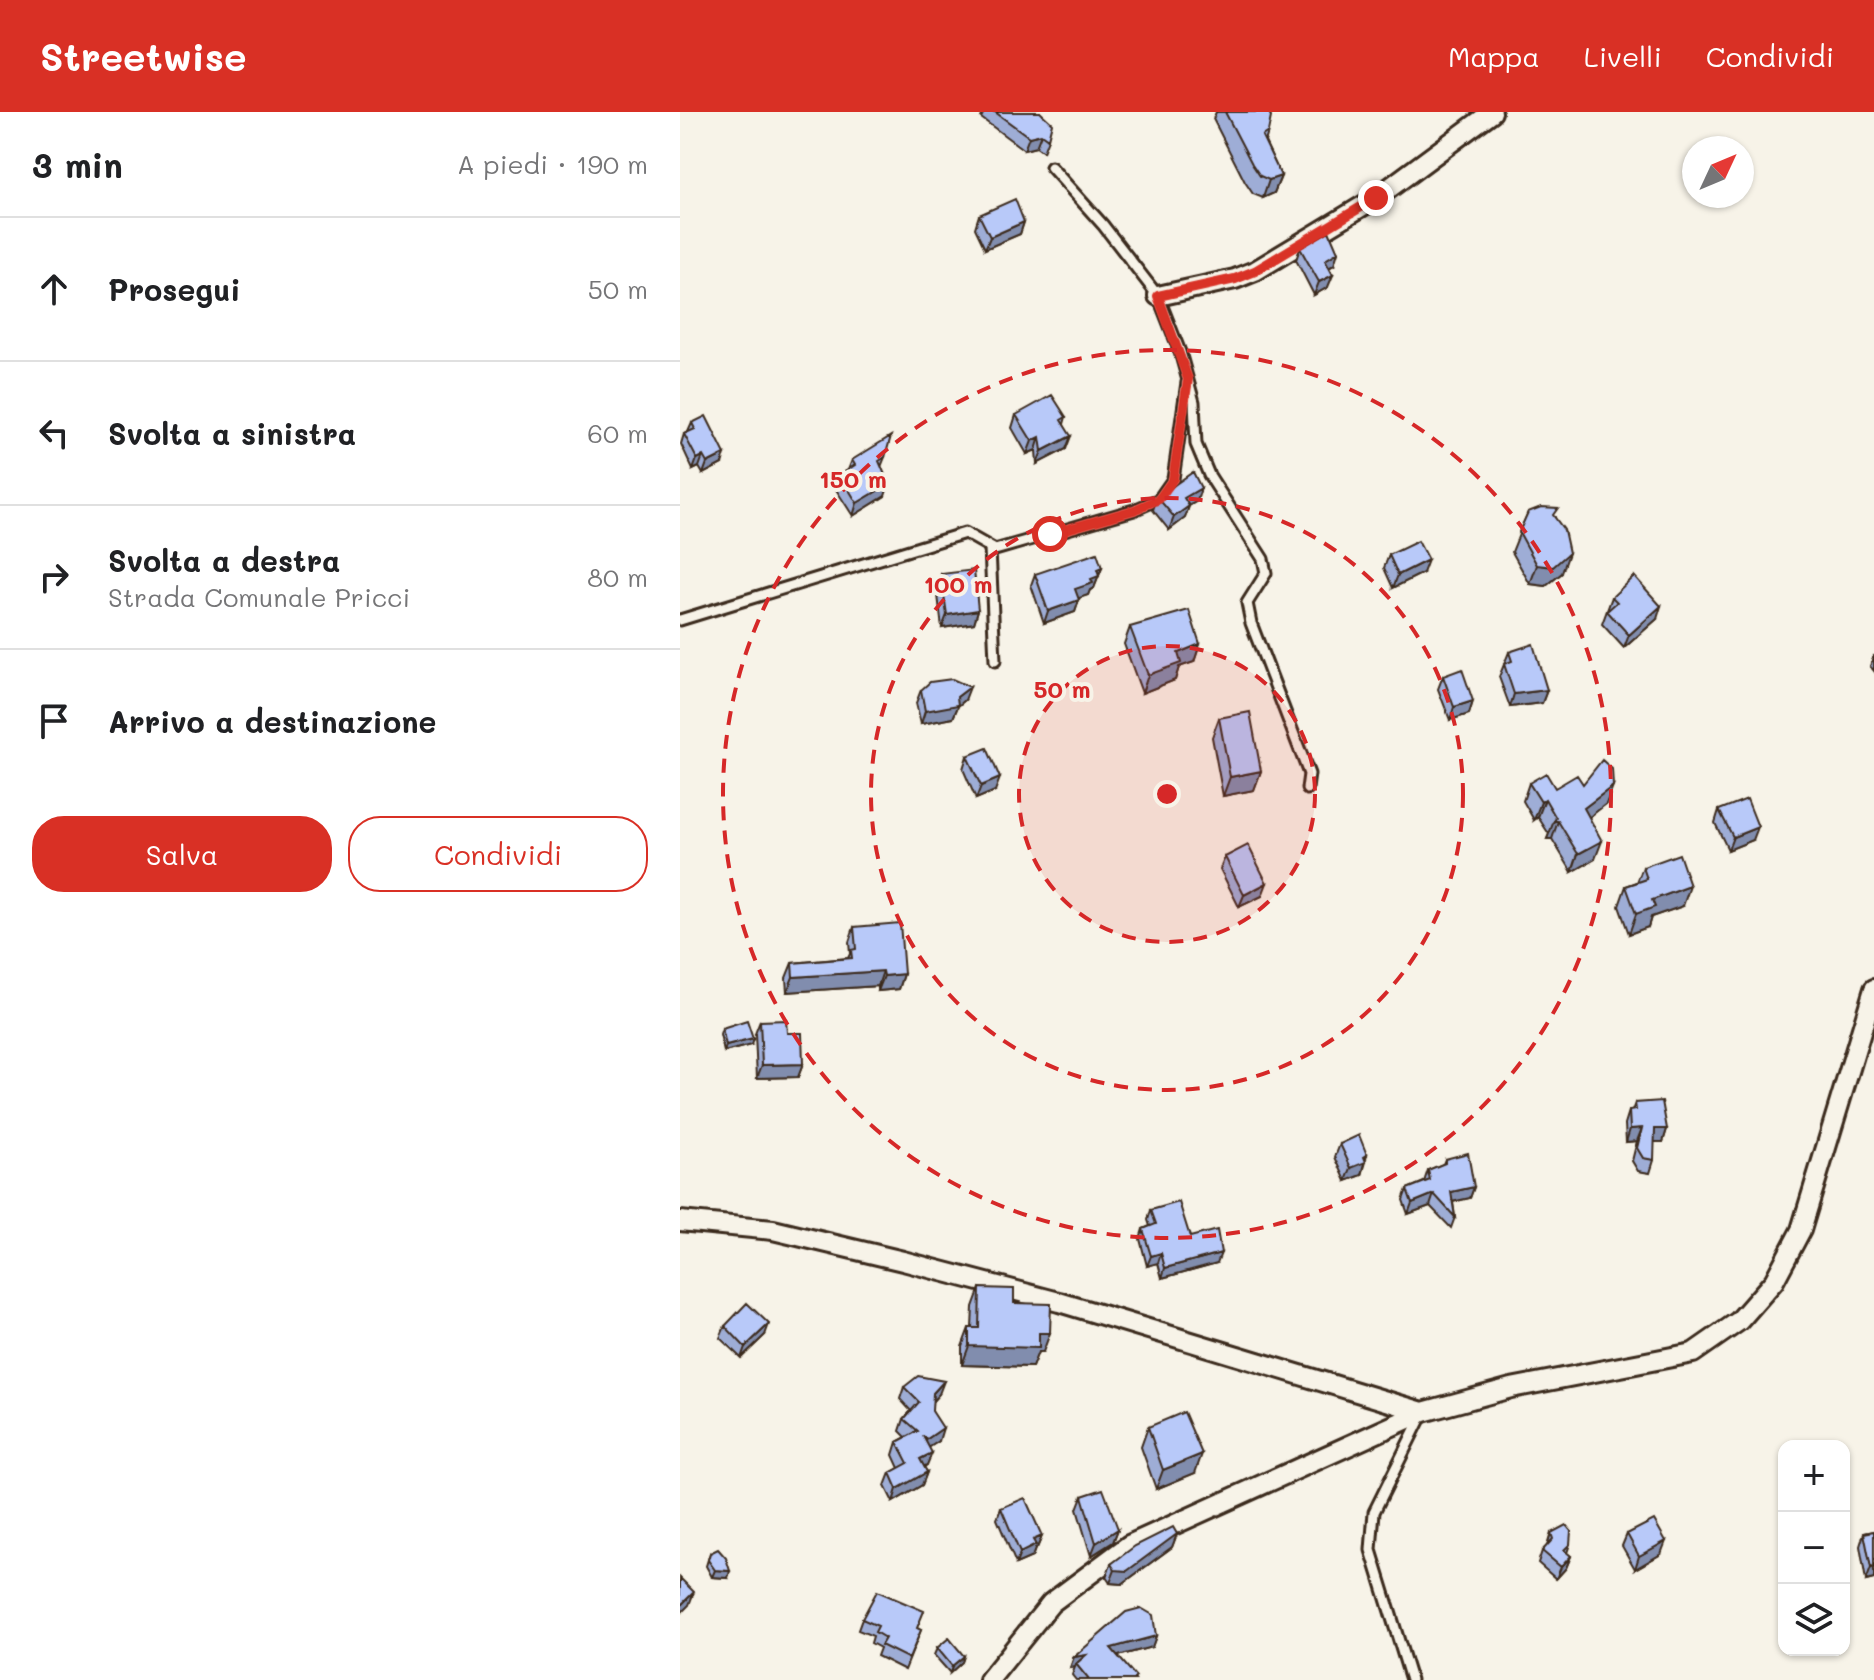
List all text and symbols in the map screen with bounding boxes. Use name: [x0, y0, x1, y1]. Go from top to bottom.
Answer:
text: Streetwise: [40, 31, 247, 81]
text: Mappa: [1448, 38, 1540, 74]
text: Livelli: [1584, 38, 1662, 74]
text: Condividi: [1706, 38, 1834, 74]
north arrow: [1682, 136, 1754, 208]
text: 3 min: [32, 142, 123, 187]
text: A piedi · 190 m: [457, 147, 648, 181]
route end: [1358, 180, 1394, 216]
icon: ahead: [32, 267, 76, 311]
text: Prosegui: [108, 269, 241, 309]
text: 50 m: [588, 272, 648, 306]
icon: left: [32, 411, 76, 455]
text: Svolta a sinistra: [108, 413, 356, 453]
text: 60 m: [587, 416, 648, 450]
text: 150 m: [819, 463, 887, 494]
route start: [1032, 516, 1068, 552]
text: Svolta a destra: [108, 540, 340, 580]
icon: right: [32, 555, 76, 599]
text: 80 m: [587, 560, 648, 594]
text: 100 m: [923, 568, 993, 599]
text: Strada Comunale Pricci: [108, 580, 410, 614]
text: 50 m: [1033, 673, 1091, 704]
icon: arrive: [32, 699, 76, 743]
text: Arrivo a destinazione: [108, 701, 436, 741]
centre of rings: [1153, 780, 1181, 808]
button: Salva: [32, 816, 332, 892]
button: Condividi: [348, 816, 648, 892]
map controls: [1778, 1440, 1850, 1656]
button: +: [1778, 1440, 1850, 1512]
button: −: [1778, 1512, 1850, 1584]
button: layers: [1778, 1584, 1850, 1656]

